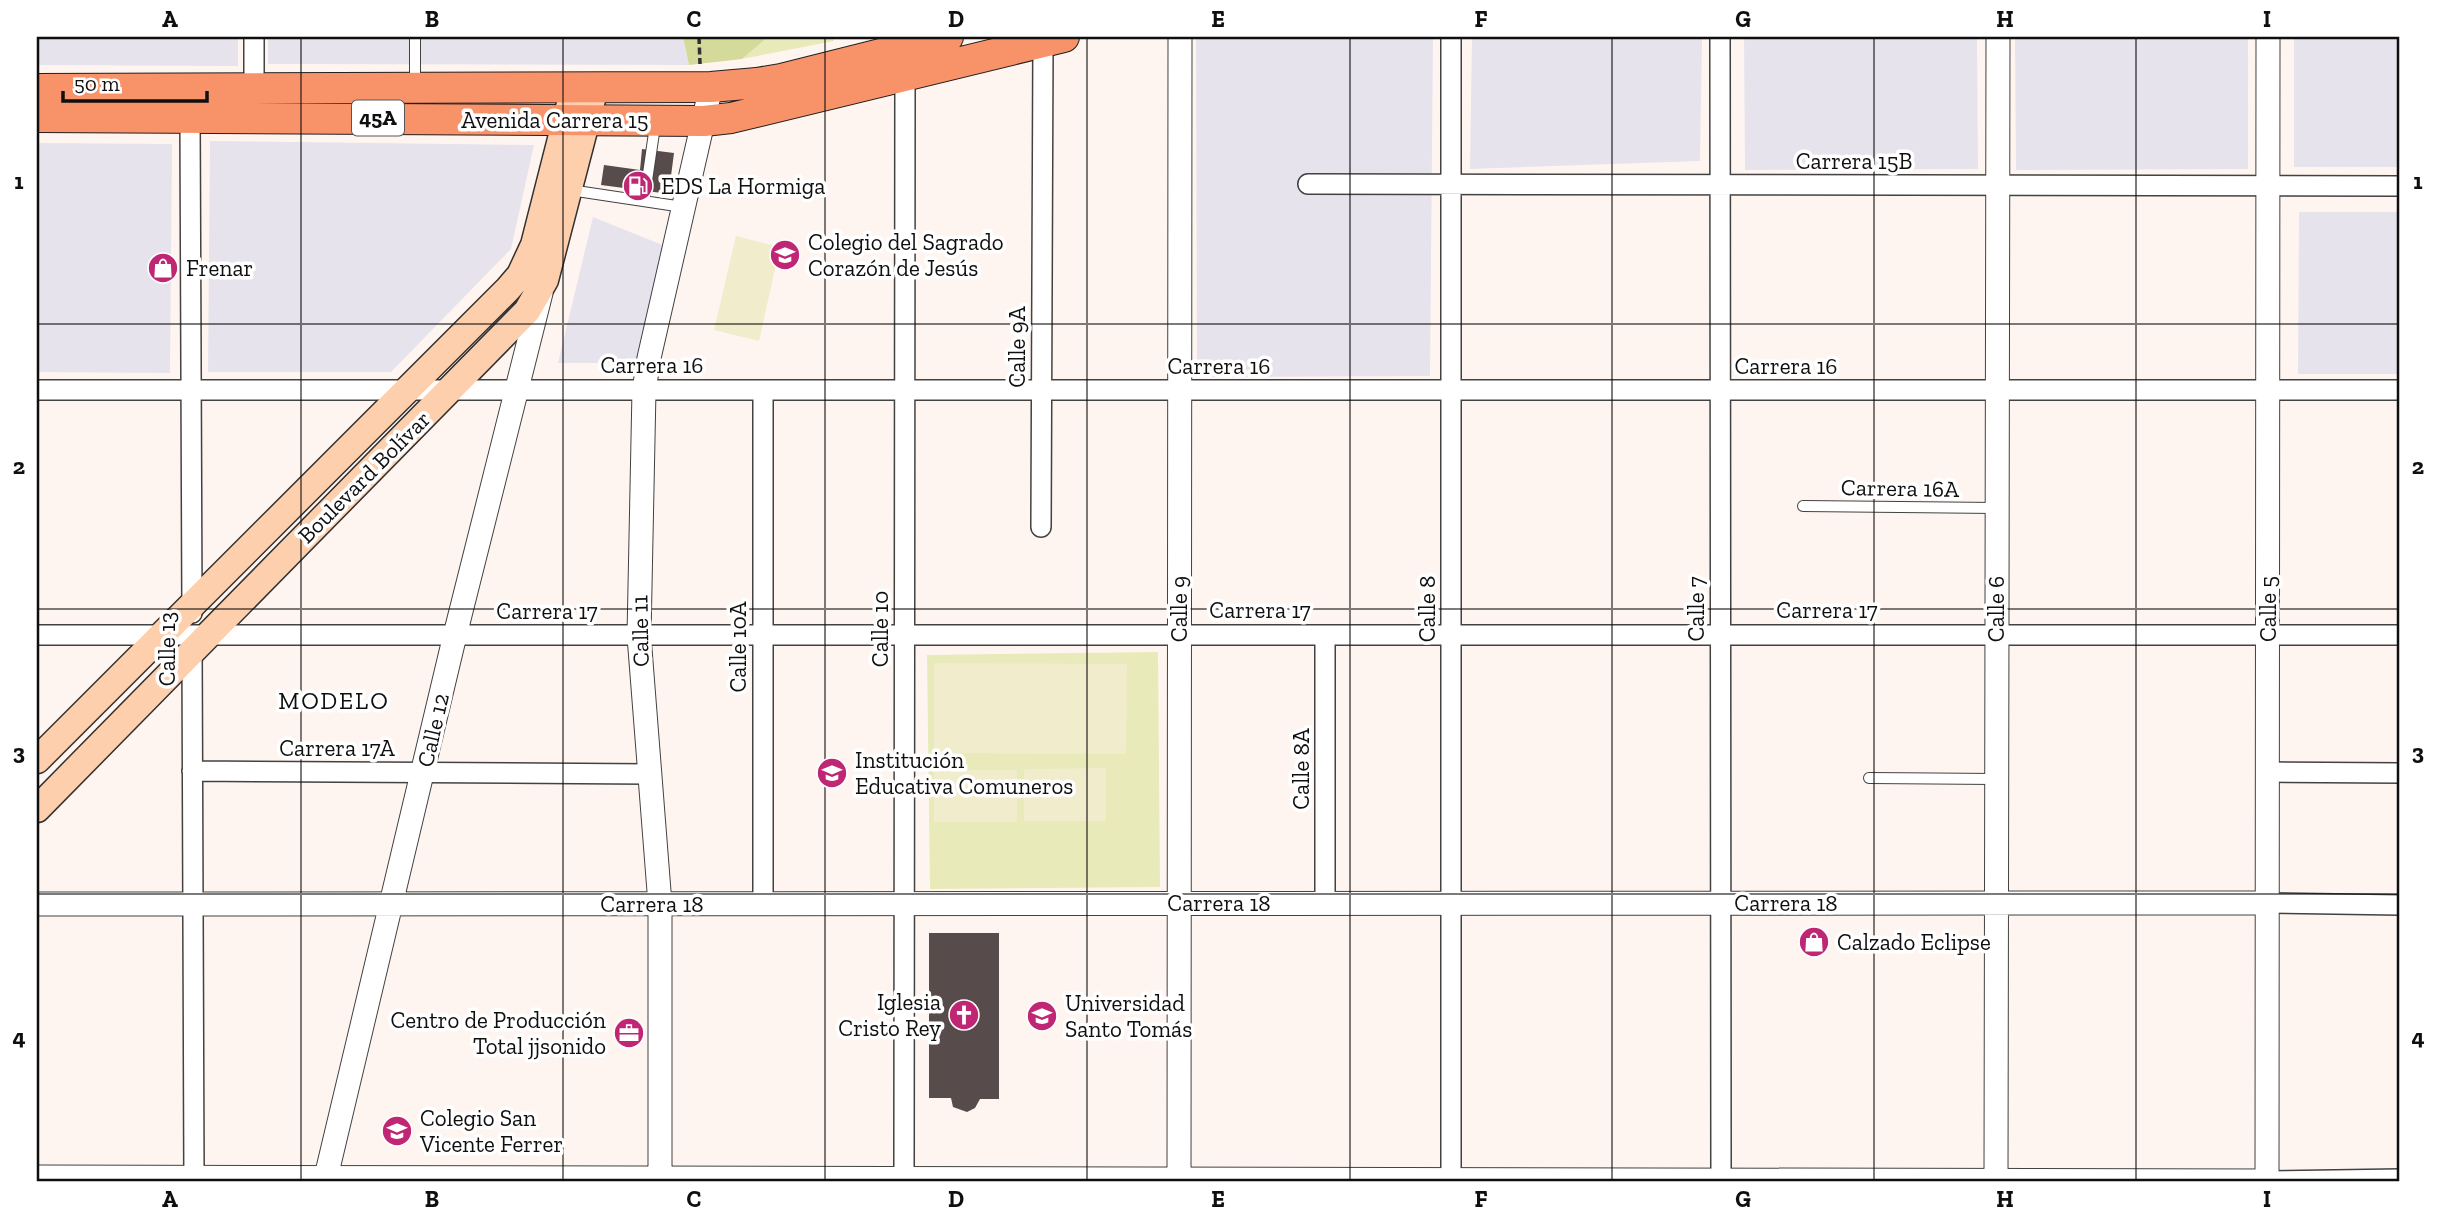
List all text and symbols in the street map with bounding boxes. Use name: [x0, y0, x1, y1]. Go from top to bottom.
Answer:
text: A: [162, 5, 178, 33]
text: B: [425, 5, 439, 33]
text: C: [687, 5, 701, 33]
text: D: [948, 5, 964, 33]
text: E: [1211, 5, 1225, 33]
text: F: [1474, 5, 1488, 33]
text: G: [1735, 5, 1751, 33]
text: H: [1996, 5, 2014, 33]
text: I: [2263, 5, 2271, 33]
scale bar: [63, 60, 206, 104]
text: 50 m: [74, 71, 120, 96]
road number: 45A: [352, 100, 404, 136]
street label: Avenida Carrera 15: [461, 106, 649, 134]
street label: Carrera 15B: [1796, 147, 1912, 175]
text: 1: [14, 167, 24, 195]
text: 1: [2413, 167, 2423, 195]
fuel station icon: EDS La Hormiga: [621, 169, 655, 203]
place label: EDS La Hormiga: [661, 172, 825, 200]
place label: Colegio del Sagrado Corazón de Jesús: [808, 228, 1004, 282]
school or university icon: Colegio del Sagrado Corazón de Jesús: [768, 238, 802, 272]
shop icon: Frenar: [146, 251, 180, 285]
place label: Frenar: [186, 254, 253, 282]
street label: Calle 9A: [1003, 305, 1031, 388]
street label: Carrera 16: [600, 351, 704, 379]
street label: Carrera 16: [1167, 352, 1271, 380]
street label: Carrera 16: [1734, 352, 1838, 380]
street label: Boulevard Bolívar: [292, 405, 436, 549]
text: 2: [13, 452, 25, 480]
text: 2: [2412, 452, 2424, 480]
street label: Carrera 16A: [1841, 473, 1960, 503]
street label: Calle 9: [1165, 576, 1193, 642]
street label: Calle 8: [1413, 576, 1441, 642]
street label: Calle 7: [1682, 576, 1710, 642]
street label: Calle 6: [1982, 576, 2010, 642]
street label: Calle 5: [2254, 576, 2282, 642]
street label: Calle 10: [866, 591, 894, 667]
street label: Calle 11: [625, 595, 655, 667]
street label: Carrera 17: [1209, 596, 1311, 624]
street label: Carrera 17: [1776, 596, 1878, 624]
street label: Carrera 17: [496, 597, 598, 625]
street label: Calle 10A: [724, 600, 752, 693]
street label: Calle 13: [153, 612, 181, 686]
district label: MODELO: [278, 686, 390, 715]
street label: Calle 12: [411, 690, 455, 770]
street label: Calle 8A: [1287, 727, 1315, 810]
street label: Carrera 17A: [279, 734, 396, 762]
text: 3: [13, 738, 25, 766]
text: 3: [2412, 738, 2424, 766]
place label: Institución Educativa Comuneros: [855, 746, 1073, 800]
school or university icon: Institución Educativa Comuneros: [815, 756, 849, 790]
street label: Carrera 18: [1167, 889, 1271, 917]
street label: Carrera 18: [1734, 889, 1838, 917]
street label: Carrera 18: [600, 890, 704, 918]
shop icon: Calzado Eclipse: [1797, 925, 1831, 959]
place label: Calzado Eclipse: [1837, 928, 1991, 956]
place label: Iglesia Cristo Rey: [838, 988, 941, 1042]
place label: Universidad Santo Tomás: [1065, 989, 1192, 1043]
church icon: Iglesia Cristo Rey: [947, 998, 981, 1032]
school or university icon: Universidad Santo Tomás: [1025, 999, 1059, 1033]
place label: Centro de Producción Total jjsonido: [390, 1006, 606, 1060]
office icon: Centro de Producción Total jjsonido: [612, 1016, 646, 1050]
text: 4: [12, 1023, 26, 1051]
text: 4: [2411, 1023, 2425, 1051]
place label: Colegio San Vicente Ferrer: [419, 1104, 563, 1158]
school or university icon: Colegio San Vicente Ferrer: [380, 1114, 414, 1148]
text: A: [162, 1185, 178, 1213]
text: B: [425, 1185, 439, 1213]
text: C: [687, 1185, 701, 1213]
text: D: [948, 1185, 964, 1213]
text: E: [1211, 1185, 1225, 1213]
text: F: [1474, 1185, 1488, 1213]
text: G: [1735, 1185, 1751, 1213]
text: H: [1996, 1185, 2014, 1213]
text: I: [2263, 1185, 2271, 1213]

